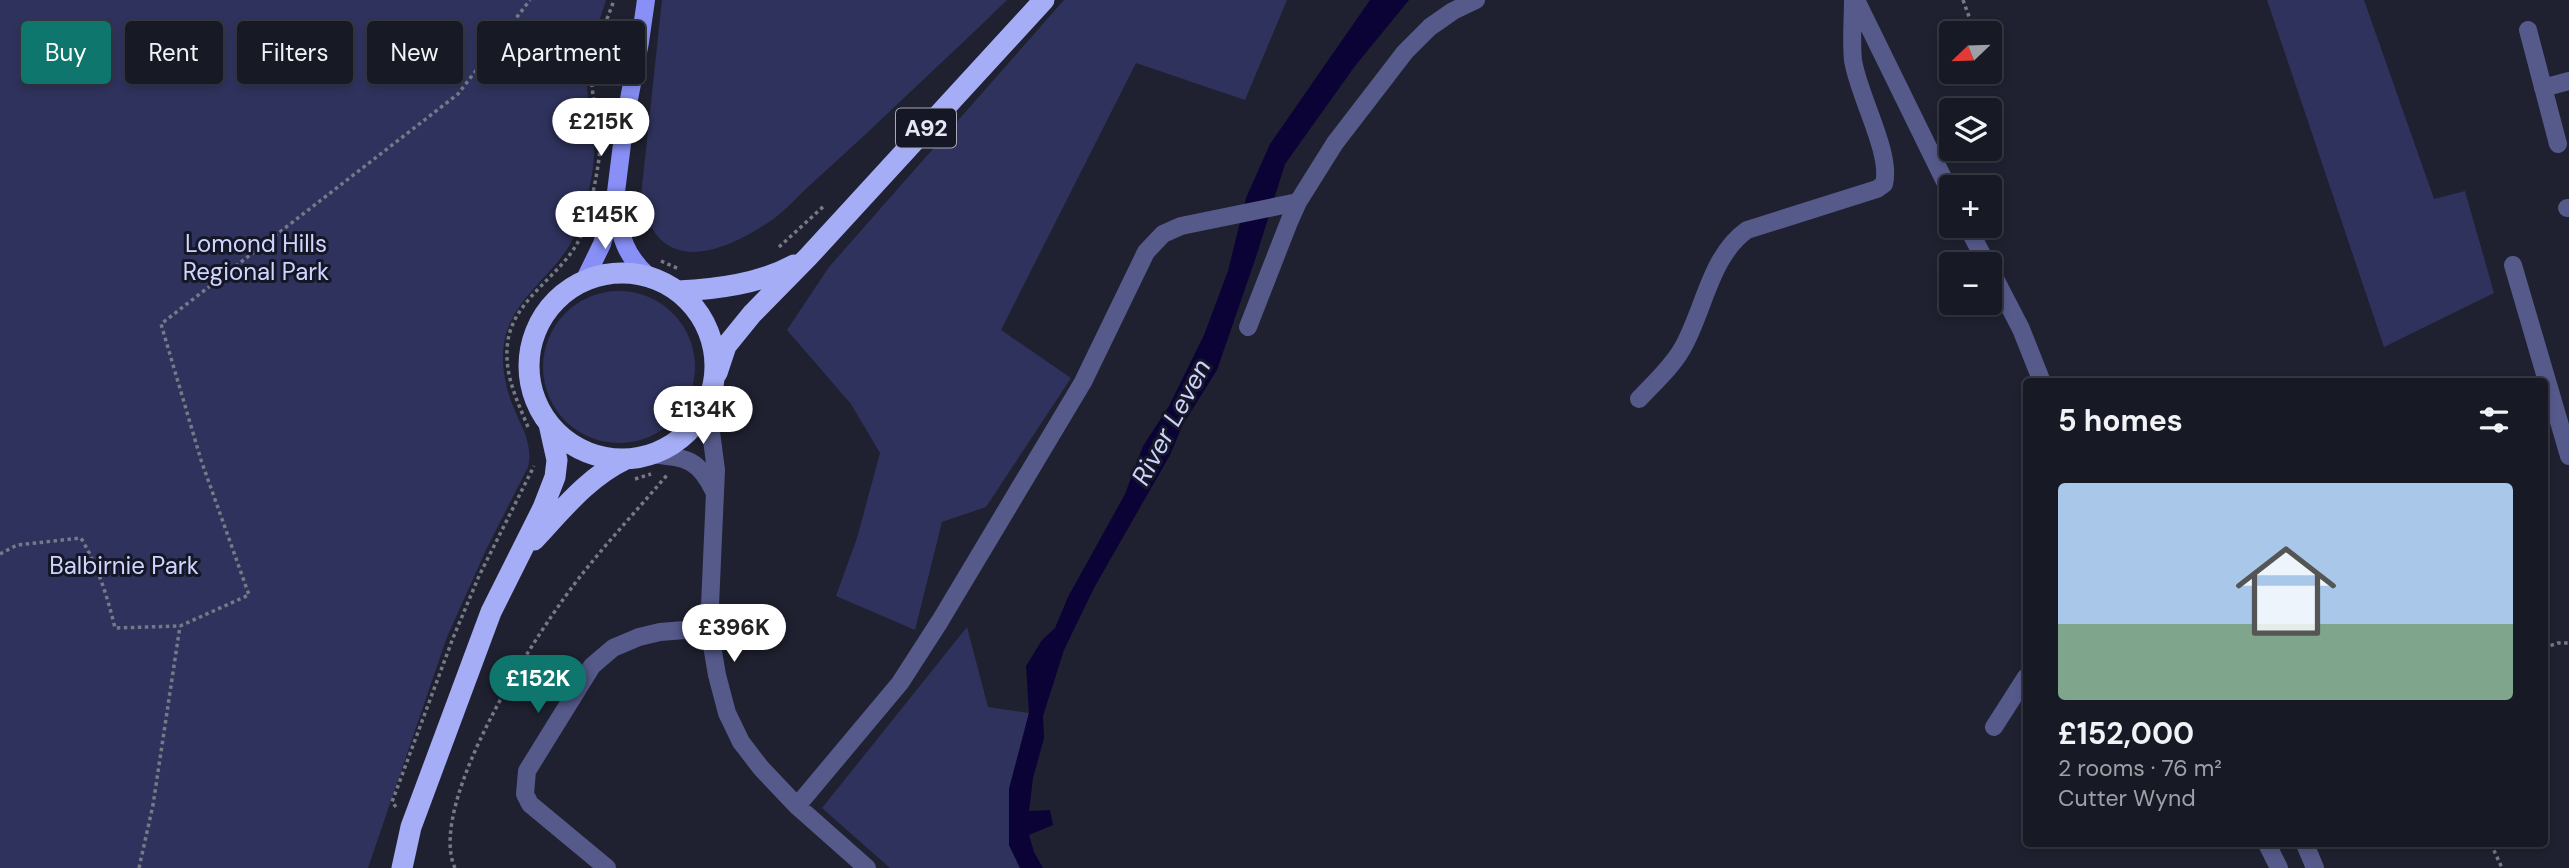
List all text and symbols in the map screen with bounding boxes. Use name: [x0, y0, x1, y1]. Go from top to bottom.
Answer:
chip: Buy: [21, 21, 111, 84]
chip: Rent: [125, 21, 223, 84]
chip: Filters: [237, 21, 353, 84]
chip: New: [367, 21, 463, 84]
chip: Apartment: [477, 21, 645, 84]
north arrow: [1939, 21, 2002, 84]
map controls: [1939, 21, 2002, 315]
button: layers: [1939, 98, 2002, 161]
pin: £215K: [552, 99, 650, 158]
text: £215K: [568, 106, 634, 136]
road number: A92: [896, 108, 956, 148]
button: +: [1939, 175, 2002, 238]
pin: £145K: [556, 191, 654, 251]
text: £145K: [571, 199, 639, 229]
park label: Lomond Hills Regional Park: [183, 228, 329, 287]
button: −: [1939, 252, 2002, 315]
water label: River Leven: [1124, 353, 1218, 491]
pin: £134K: [654, 386, 752, 446]
text: £134K: [670, 394, 736, 424]
text: 5 homes: [2058, 401, 2183, 440]
icon: filters: [2475, 401, 2513, 439]
icon: home: [2223, 528, 2349, 654]
park label: Balbirnie Park: [49, 550, 199, 581]
pin: £396K: [685, 604, 783, 664]
text: £396K: [698, 612, 770, 642]
pin: £152K: [489, 656, 587, 715]
text: £152K: [505, 663, 571, 693]
text: £152,000: [2058, 714, 2194, 753]
text: 2 rooms · 76 m²: [2058, 753, 2222, 783]
text: Cutter Wynd: [2058, 783, 2196, 813]

